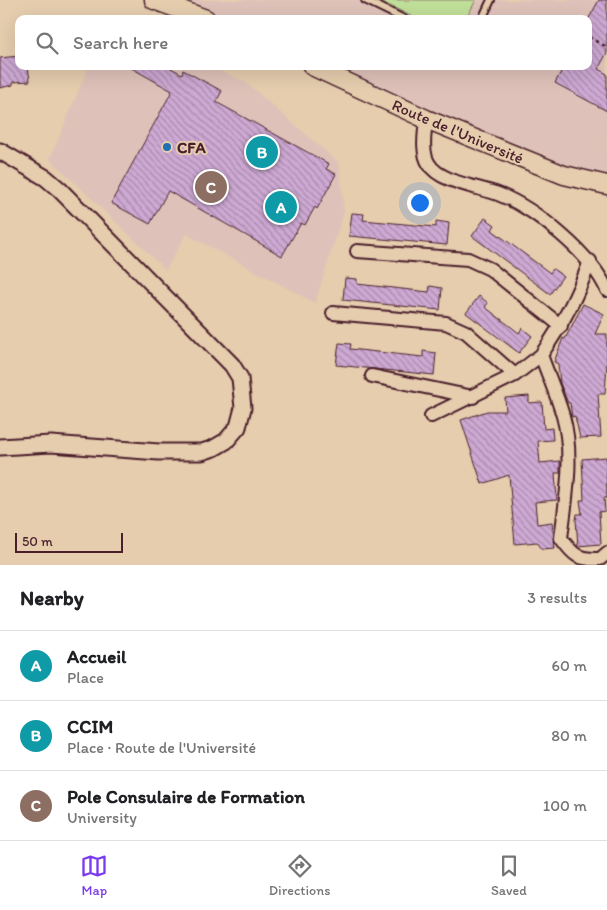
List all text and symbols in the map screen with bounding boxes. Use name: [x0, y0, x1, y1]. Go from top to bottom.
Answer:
search box: [15, 15, 592, 70]
icon: search: [33, 29, 61, 57]
text: Search here: [73, 31, 168, 54]
street label: Route de l'Université: [389, 95, 526, 168]
pin: B: [246, 133, 278, 171]
place label: CFA: [177, 138, 207, 157]
marker: CFA: [161, 141, 173, 153]
pin: C: [195, 168, 227, 206]
pin: A: [265, 188, 297, 226]
your location: [407, 190, 433, 216]
scale bar: [15, 530, 122, 553]
text: 50 m: [22, 533, 53, 550]
text: Nearby: [20, 585, 84, 610]
text: 3 results: [527, 588, 587, 607]
text: Accueil: [67, 645, 126, 668]
text: A: [31, 656, 41, 675]
text: 60 m: [552, 656, 587, 675]
text: Place: [67, 668, 104, 687]
text: CCIM: [67, 715, 113, 738]
text: B: [31, 726, 41, 745]
text: 80 m: [551, 726, 587, 745]
text: Place · Route de l'Université: [67, 738, 256, 757]
text: Pole Consulaire de Formation: [67, 785, 305, 808]
text: C: [31, 796, 41, 815]
text: 100 m: [543, 796, 587, 815]
text: University: [67, 808, 137, 827]
tab: Map: [80, 852, 108, 899]
tab: Directions: [269, 852, 330, 899]
tab: Saved: [491, 852, 527, 899]

